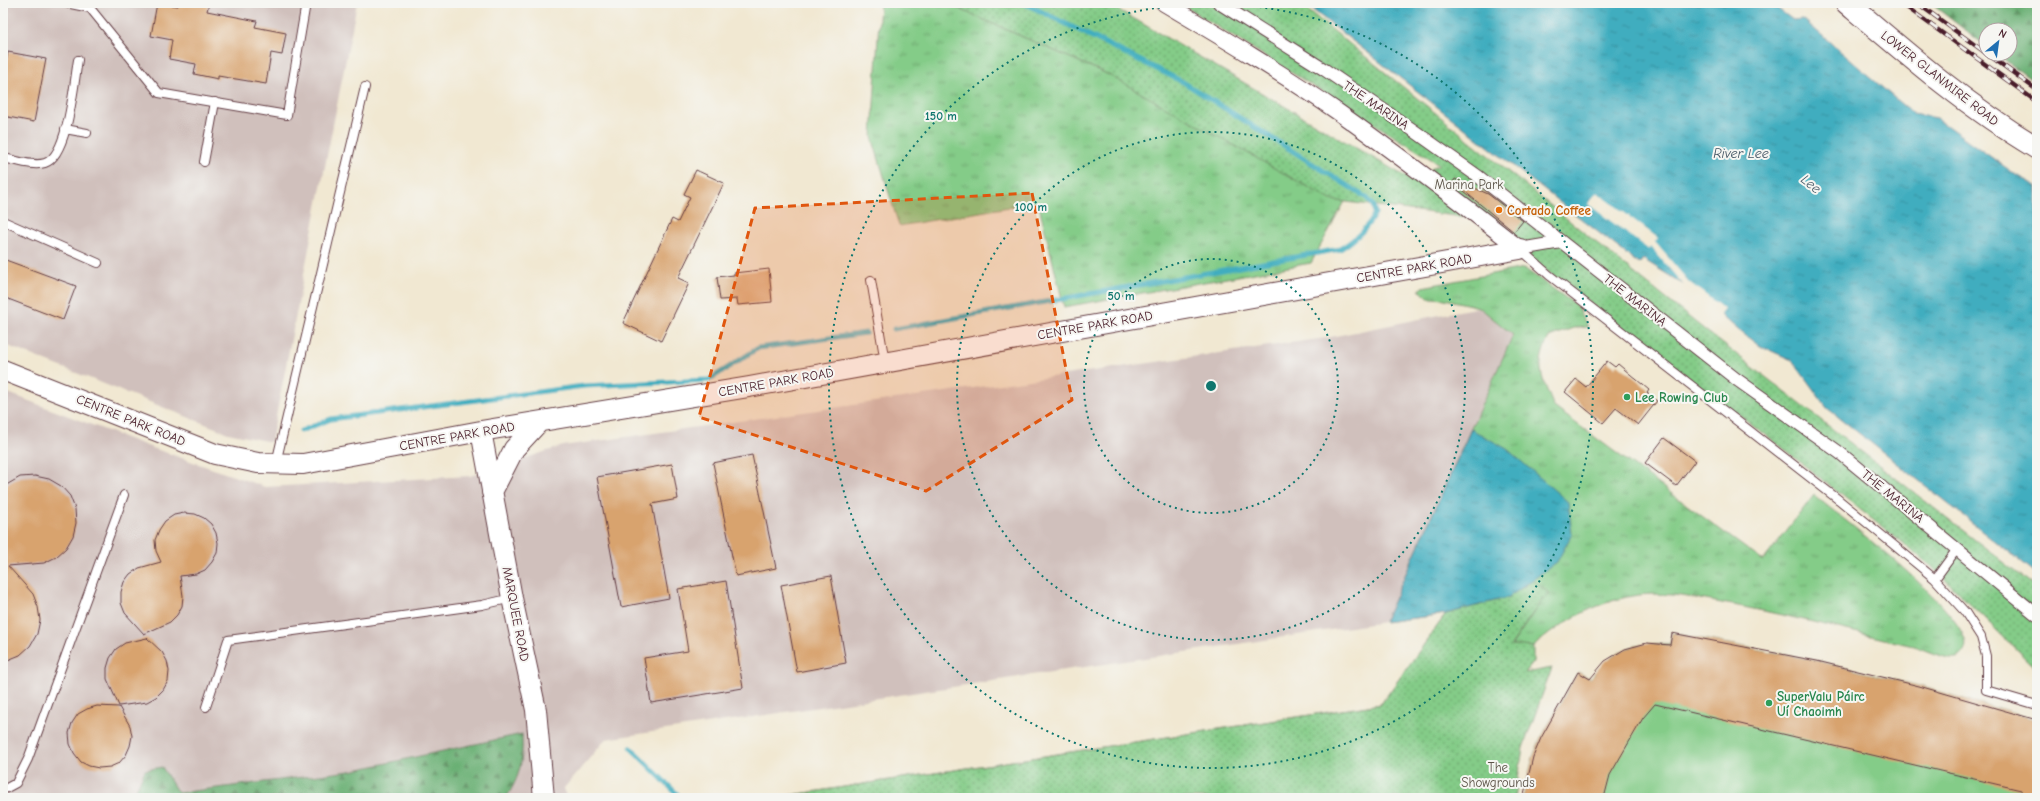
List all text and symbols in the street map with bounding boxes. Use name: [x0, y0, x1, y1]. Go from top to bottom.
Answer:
north arrow: [1978, 22, 2018, 62]
street label: LOWER GLANMIRE ROAD: [1878, 27, 2002, 129]
street label: THE MARINA: [1340, 78, 1412, 133]
text: 150 m: [925, 109, 957, 123]
water label: River Lee: [1713, 145, 1769, 162]
water label: Lee: [1797, 171, 1825, 197]
park label: Marina Park: [1435, 177, 1504, 192]
text: 100 m: [1015, 200, 1047, 214]
place label: Cortado Coffee: [1507, 203, 1591, 218]
marker: Cortado Coffee: [1494, 205, 1504, 215]
street label: CENTRE PARK ROAD: [1355, 250, 1473, 286]
street label: THE MARINA: [1601, 271, 1670, 330]
text: 50 m: [1107, 289, 1135, 303]
street label: CENTRE PARK ROAD: [1036, 307, 1154, 343]
street label: CENTRE PARK ROAD: [717, 364, 835, 400]
centre of rings: [1204, 379, 1218, 393]
place label: Lee Rowing Club: [1635, 390, 1728, 405]
street label: CENTRE PARK ROAD: [74, 391, 188, 449]
marker: Lee Rowing Club: [1622, 392, 1632, 402]
street label: CENTRE PARK ROAD: [398, 418, 516, 454]
street label: THE MARINA: [1859, 466, 1928, 526]
street label: MARQUEE ROAD: [499, 565, 533, 663]
place label: SuperValu Páirc Uí Chaoimh: [1777, 689, 1865, 719]
marker: SuperValu Páirc Uí Chaoimh: [1764, 698, 1774, 708]
park label: The Showgrounds: [1461, 760, 1535, 790]

